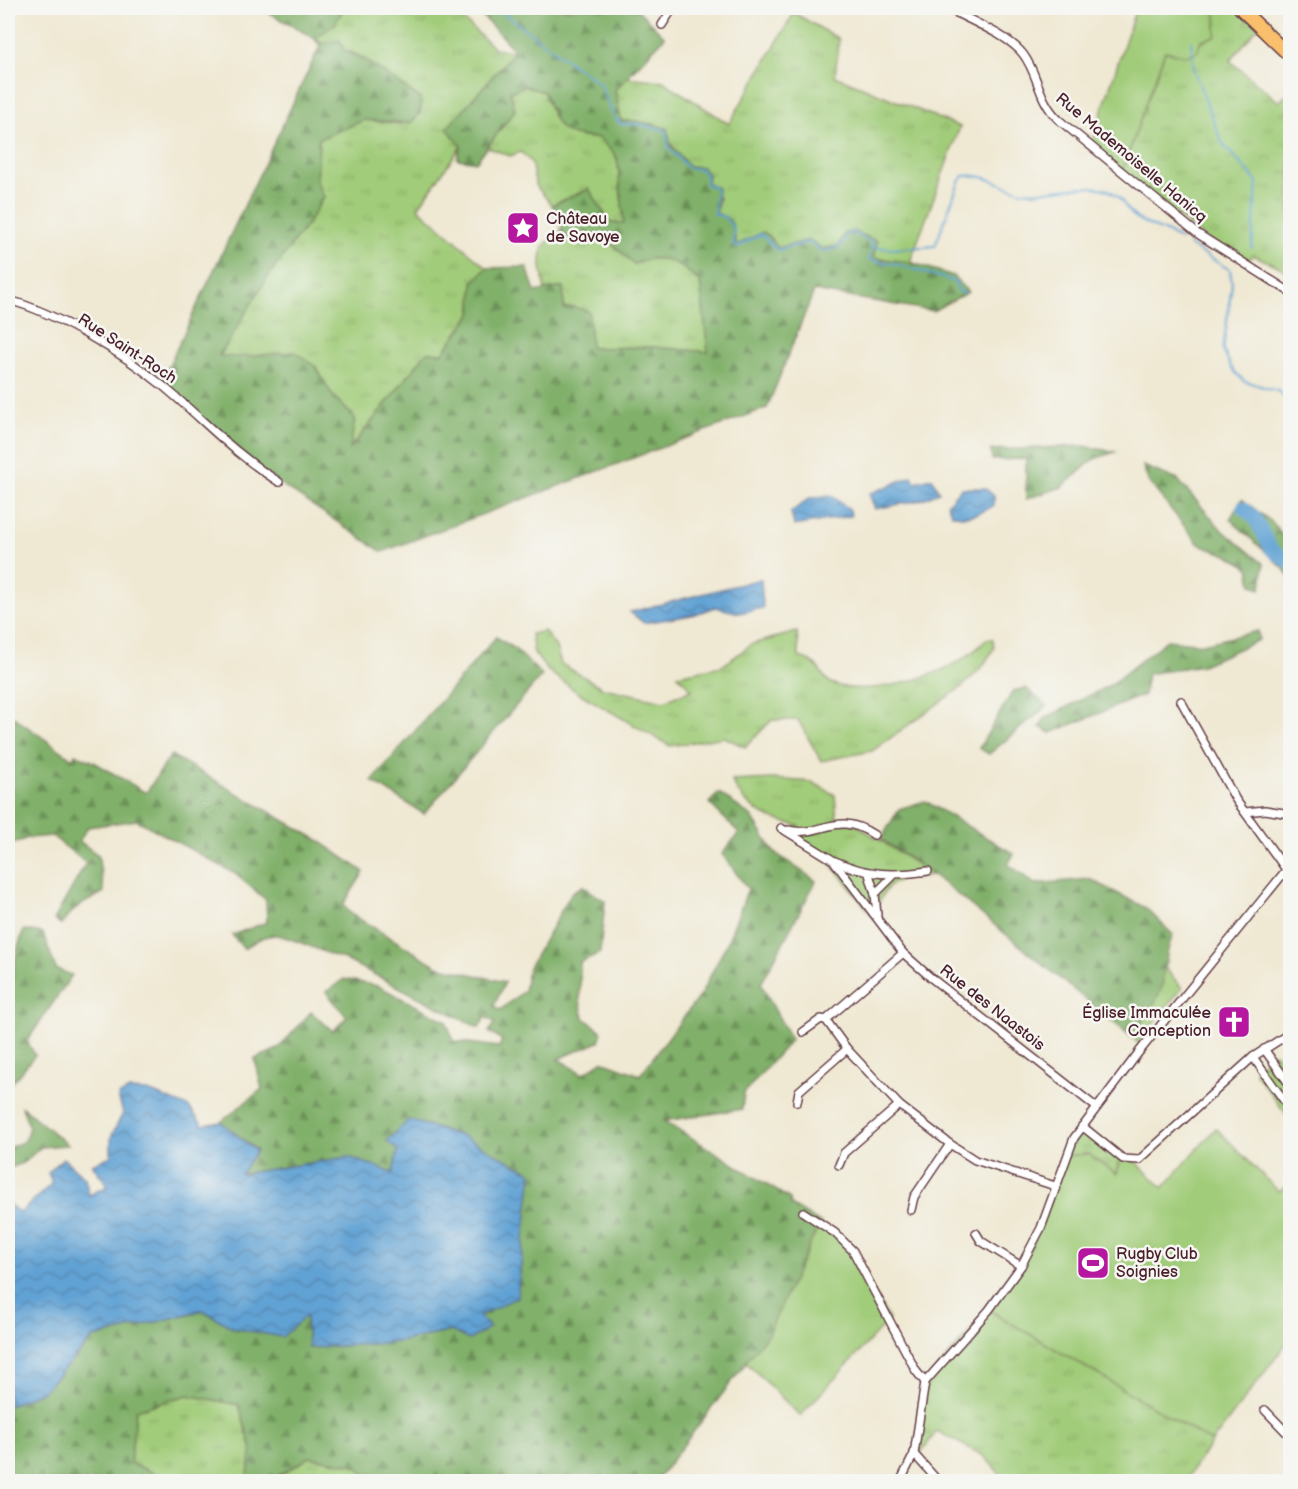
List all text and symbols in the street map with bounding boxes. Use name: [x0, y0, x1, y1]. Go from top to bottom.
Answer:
street label: Rue Mademoiselle Hanicq: [1052, 89, 1210, 227]
place icon: Château de Savoye: [505, 210, 541, 246]
place label: Château de Savoye: [546, 210, 620, 247]
street label: Rue Saint-Roch: [74, 310, 180, 388]
street label: Rue des Naastois: [936, 961, 1048, 1055]
place label: Église Immaculée Conception: [1082, 1002, 1212, 1041]
church icon: Église Immaculée Conception: [1216, 1004, 1252, 1040]
sports icon: Rugby Club Soignies: [1075, 1245, 1111, 1281]
place label: Rugby Club Soignies: [1116, 1245, 1198, 1282]

